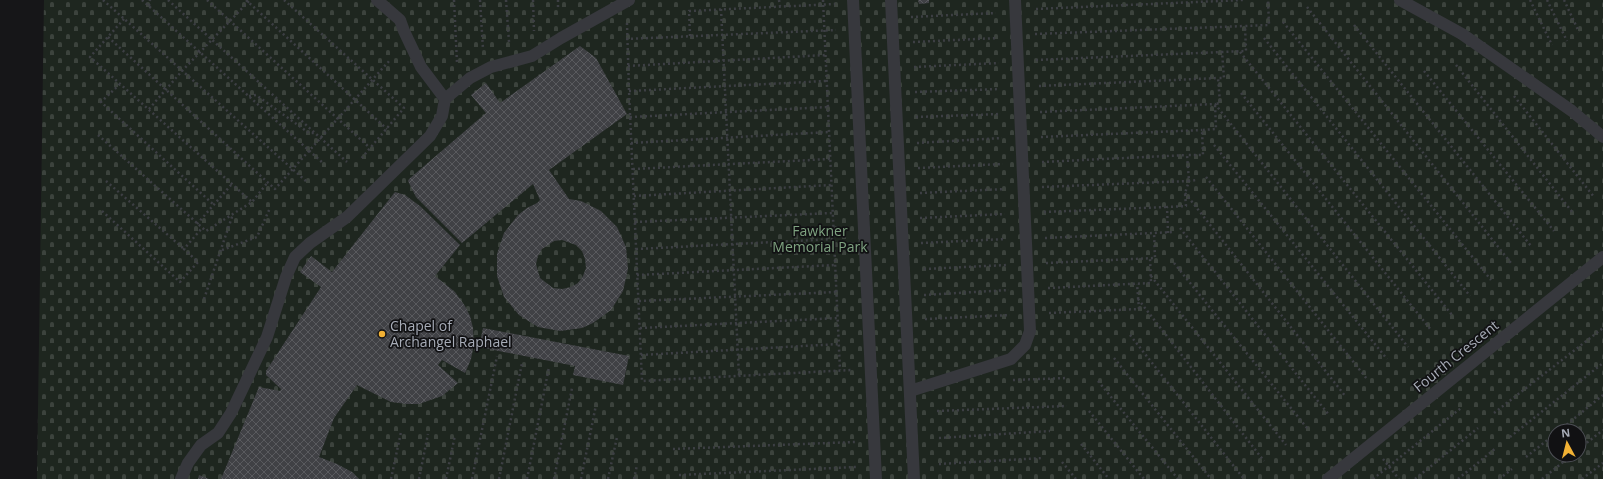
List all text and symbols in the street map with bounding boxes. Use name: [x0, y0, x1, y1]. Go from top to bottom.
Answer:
park label: Fawkner Memorial Park: [772, 221, 868, 256]
street label: Fourth Crescent: [1409, 315, 1502, 396]
place label: Chapel of Archangel Raphael: [390, 316, 512, 351]
marker: Chapel of Archangel Raphael: [377, 329, 387, 339]
north arrow: [1547, 423, 1587, 463]
text: N: [1560, 425, 1571, 441]

